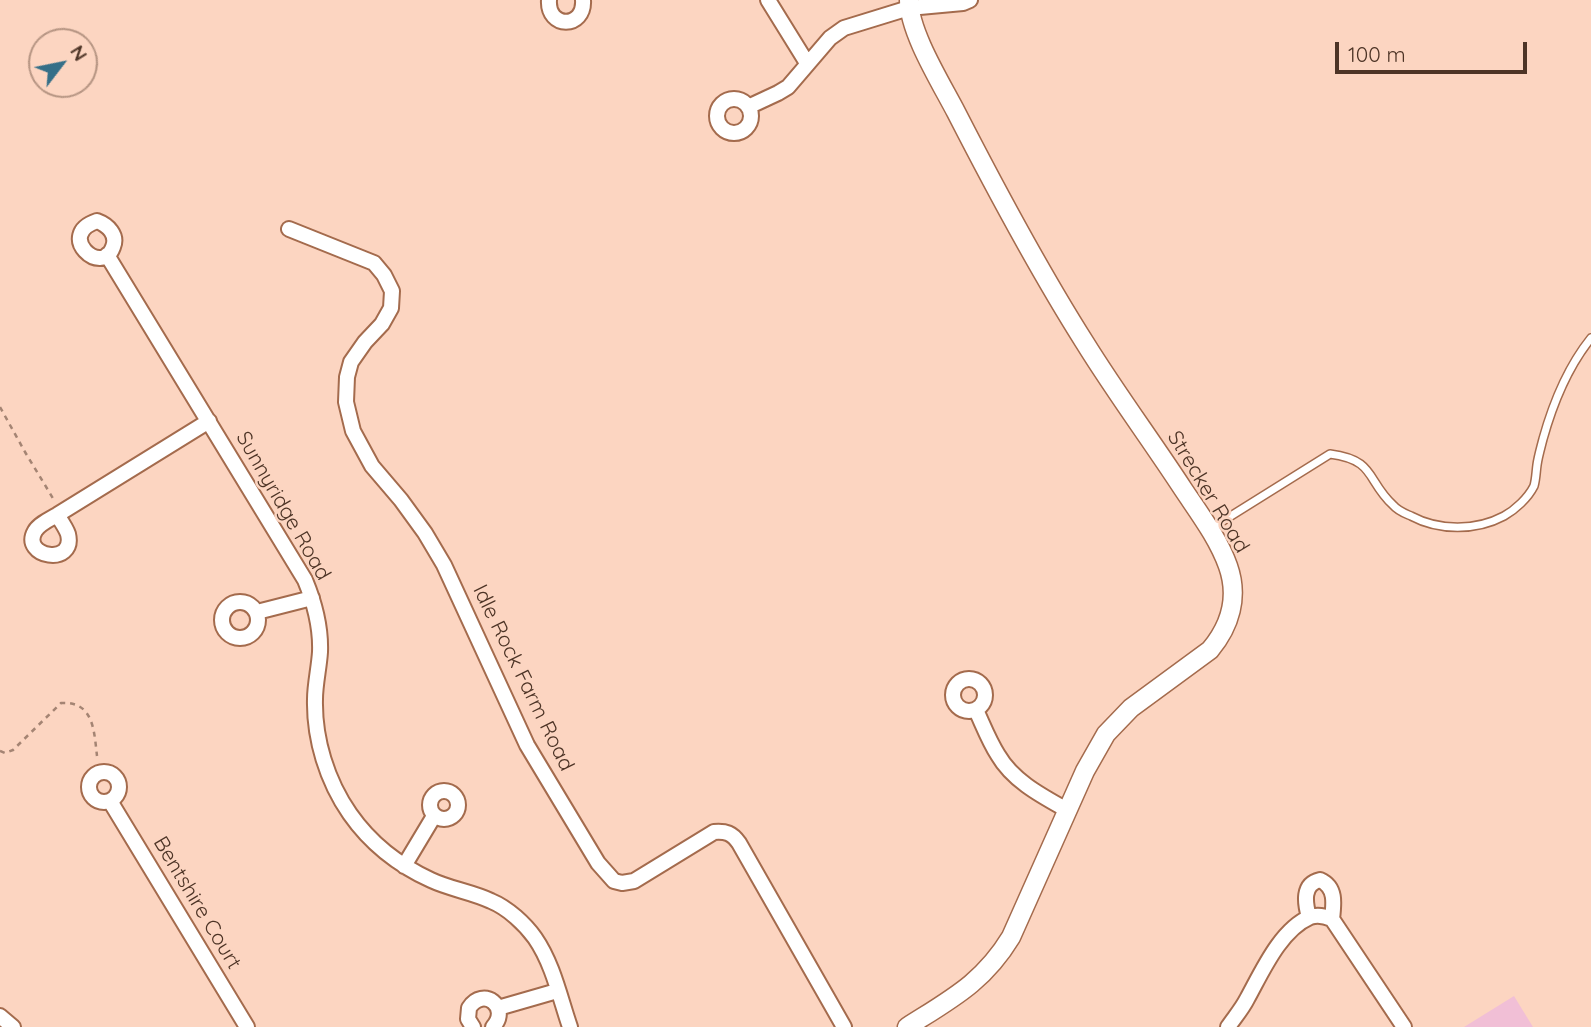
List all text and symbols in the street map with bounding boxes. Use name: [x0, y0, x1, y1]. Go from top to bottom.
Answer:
north arrow: [28, 28, 98, 98]
scale bar: [1339, 28, 1532, 72]
text: N: [65, 41, 93, 65]
text: 100 m: [1348, 41, 1406, 67]
street label: Strecker Road: [1162, 426, 1254, 558]
street label: Sunnyridge Road: [230, 427, 336, 585]
street label: Idle Rock Farm Road: [467, 581, 579, 775]
street label: Bentshire Court: [148, 832, 246, 974]

